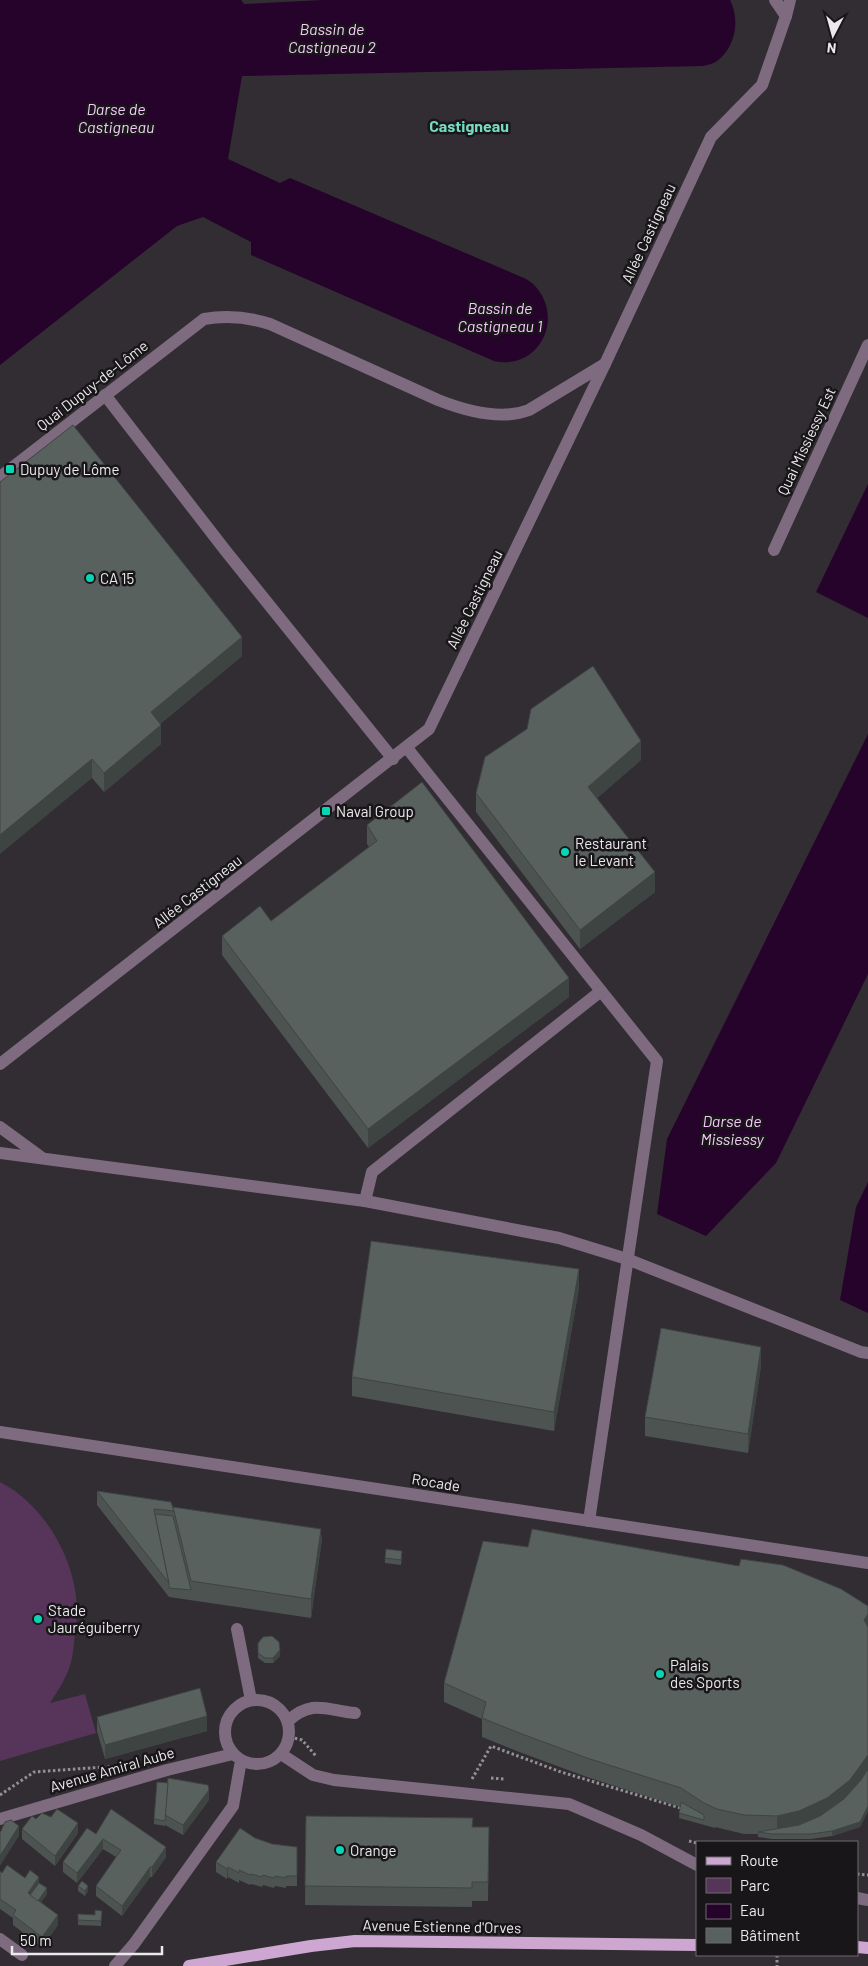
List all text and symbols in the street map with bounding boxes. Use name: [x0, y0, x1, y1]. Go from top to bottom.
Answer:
north arrow: [808, 10, 858, 60]
water label: Bassin de Castigneau 2: [288, 19, 376, 56]
text: N: [826, 39, 837, 57]
water label: Darse de Castigneau: [78, 99, 154, 136]
district label: Castigneau: [429, 116, 509, 135]
street label: Allée Castigneau: [617, 180, 679, 286]
water label: Bassin de Castigneau 1: [458, 298, 543, 335]
street label: Quai Dupuy-de-Lôme: [33, 336, 151, 434]
street label: Quai Missiessy Est: [773, 384, 839, 498]
place label: Dupuy de Lôme: [20, 460, 119, 478]
marker: Dupuy de Lôme: [4, 463, 16, 475]
street label: Allée Castigneau: [442, 547, 506, 651]
place label: CA 15: [100, 569, 134, 587]
marker: CA 15: [84, 572, 96, 584]
place label: Naval Group: [336, 802, 414, 820]
marker: Naval Group: [320, 805, 332, 817]
place label: Restaurant le Levant: [575, 834, 647, 869]
marker: Restaurant le Levant: [559, 846, 571, 858]
street label: Allée Castigneau: [149, 851, 245, 931]
water label: Darse de Missiessy: [700, 1111, 764, 1148]
street label: Rocade: [410, 1469, 462, 1495]
place label: Stade Jauréguiberry: [48, 1601, 140, 1636]
marker: Stade Jauréguiberry: [32, 1613, 44, 1625]
place label: Palais des Sports: [670, 1656, 740, 1691]
marker: Palais des Sports: [654, 1668, 666, 1680]
street label: Avenue Amiral Aube: [48, 1743, 176, 1795]
place label: Orange: [350, 1841, 397, 1859]
legend: [696, 1841, 858, 1956]
marker: Orange: [334, 1844, 346, 1856]
text: Route: [740, 1851, 779, 1869]
text: Parc: [740, 1876, 770, 1894]
text: Eau: [740, 1901, 765, 1919]
street label: Avenue Estienne d'Orves: [363, 1916, 521, 1936]
scale bar: [12, 1924, 162, 1956]
text: Bâtiment: [740, 1926, 800, 1944]
text: 50 m: [20, 1931, 52, 1949]

